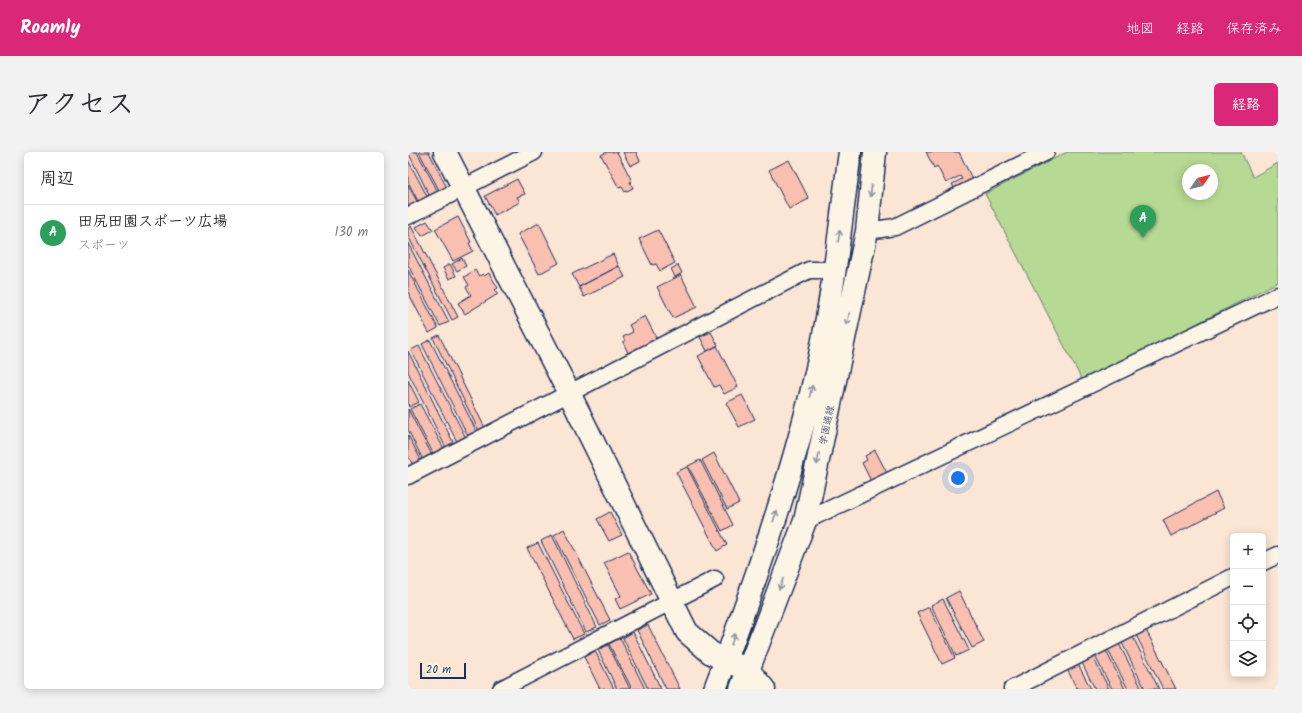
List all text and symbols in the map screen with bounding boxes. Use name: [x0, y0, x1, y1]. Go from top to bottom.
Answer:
text: Roamly: [20, 13, 80, 43]
text: 地図: [1126, 18, 1154, 40]
text: 経路: [1176, 18, 1204, 40]
text: 保存済み: [1226, 18, 1282, 40]
text: アクセス: [24, 83, 134, 128]
button: 経路: [1214, 83, 1278, 126]
north arrow: [1182, 164, 1218, 200]
text: 周辺: [40, 166, 74, 193]
one-way arrow: [867, 184, 875, 197]
pin: A: [1130, 205, 1156, 238]
text: 田尻田園スポーツ広場: [78, 210, 228, 234]
text: A: [49, 222, 57, 243]
text: 130 m: [334, 222, 368, 243]
one-way arrow: [835, 230, 843, 243]
text: スポーツ: [78, 235, 130, 256]
one-way arrow: [844, 312, 852, 325]
one-way arrow: [807, 385, 815, 398]
street label: 学園通線: [815, 404, 839, 446]
one-way arrow: [814, 453, 822, 466]
your location: [948, 468, 968, 488]
one-way arrow: [772, 510, 779, 523]
map controls: [1230, 533, 1266, 677]
button: +: [1230, 533, 1266, 569]
button: −: [1230, 569, 1266, 605]
one-way arrow: [777, 577, 785, 589]
button: locate: [1230, 605, 1266, 641]
one-way arrow: [730, 633, 737, 646]
button: layers: [1230, 641, 1266, 677]
scale bar: [420, 661, 466, 680]
text: 20 m: [426, 661, 451, 679]

